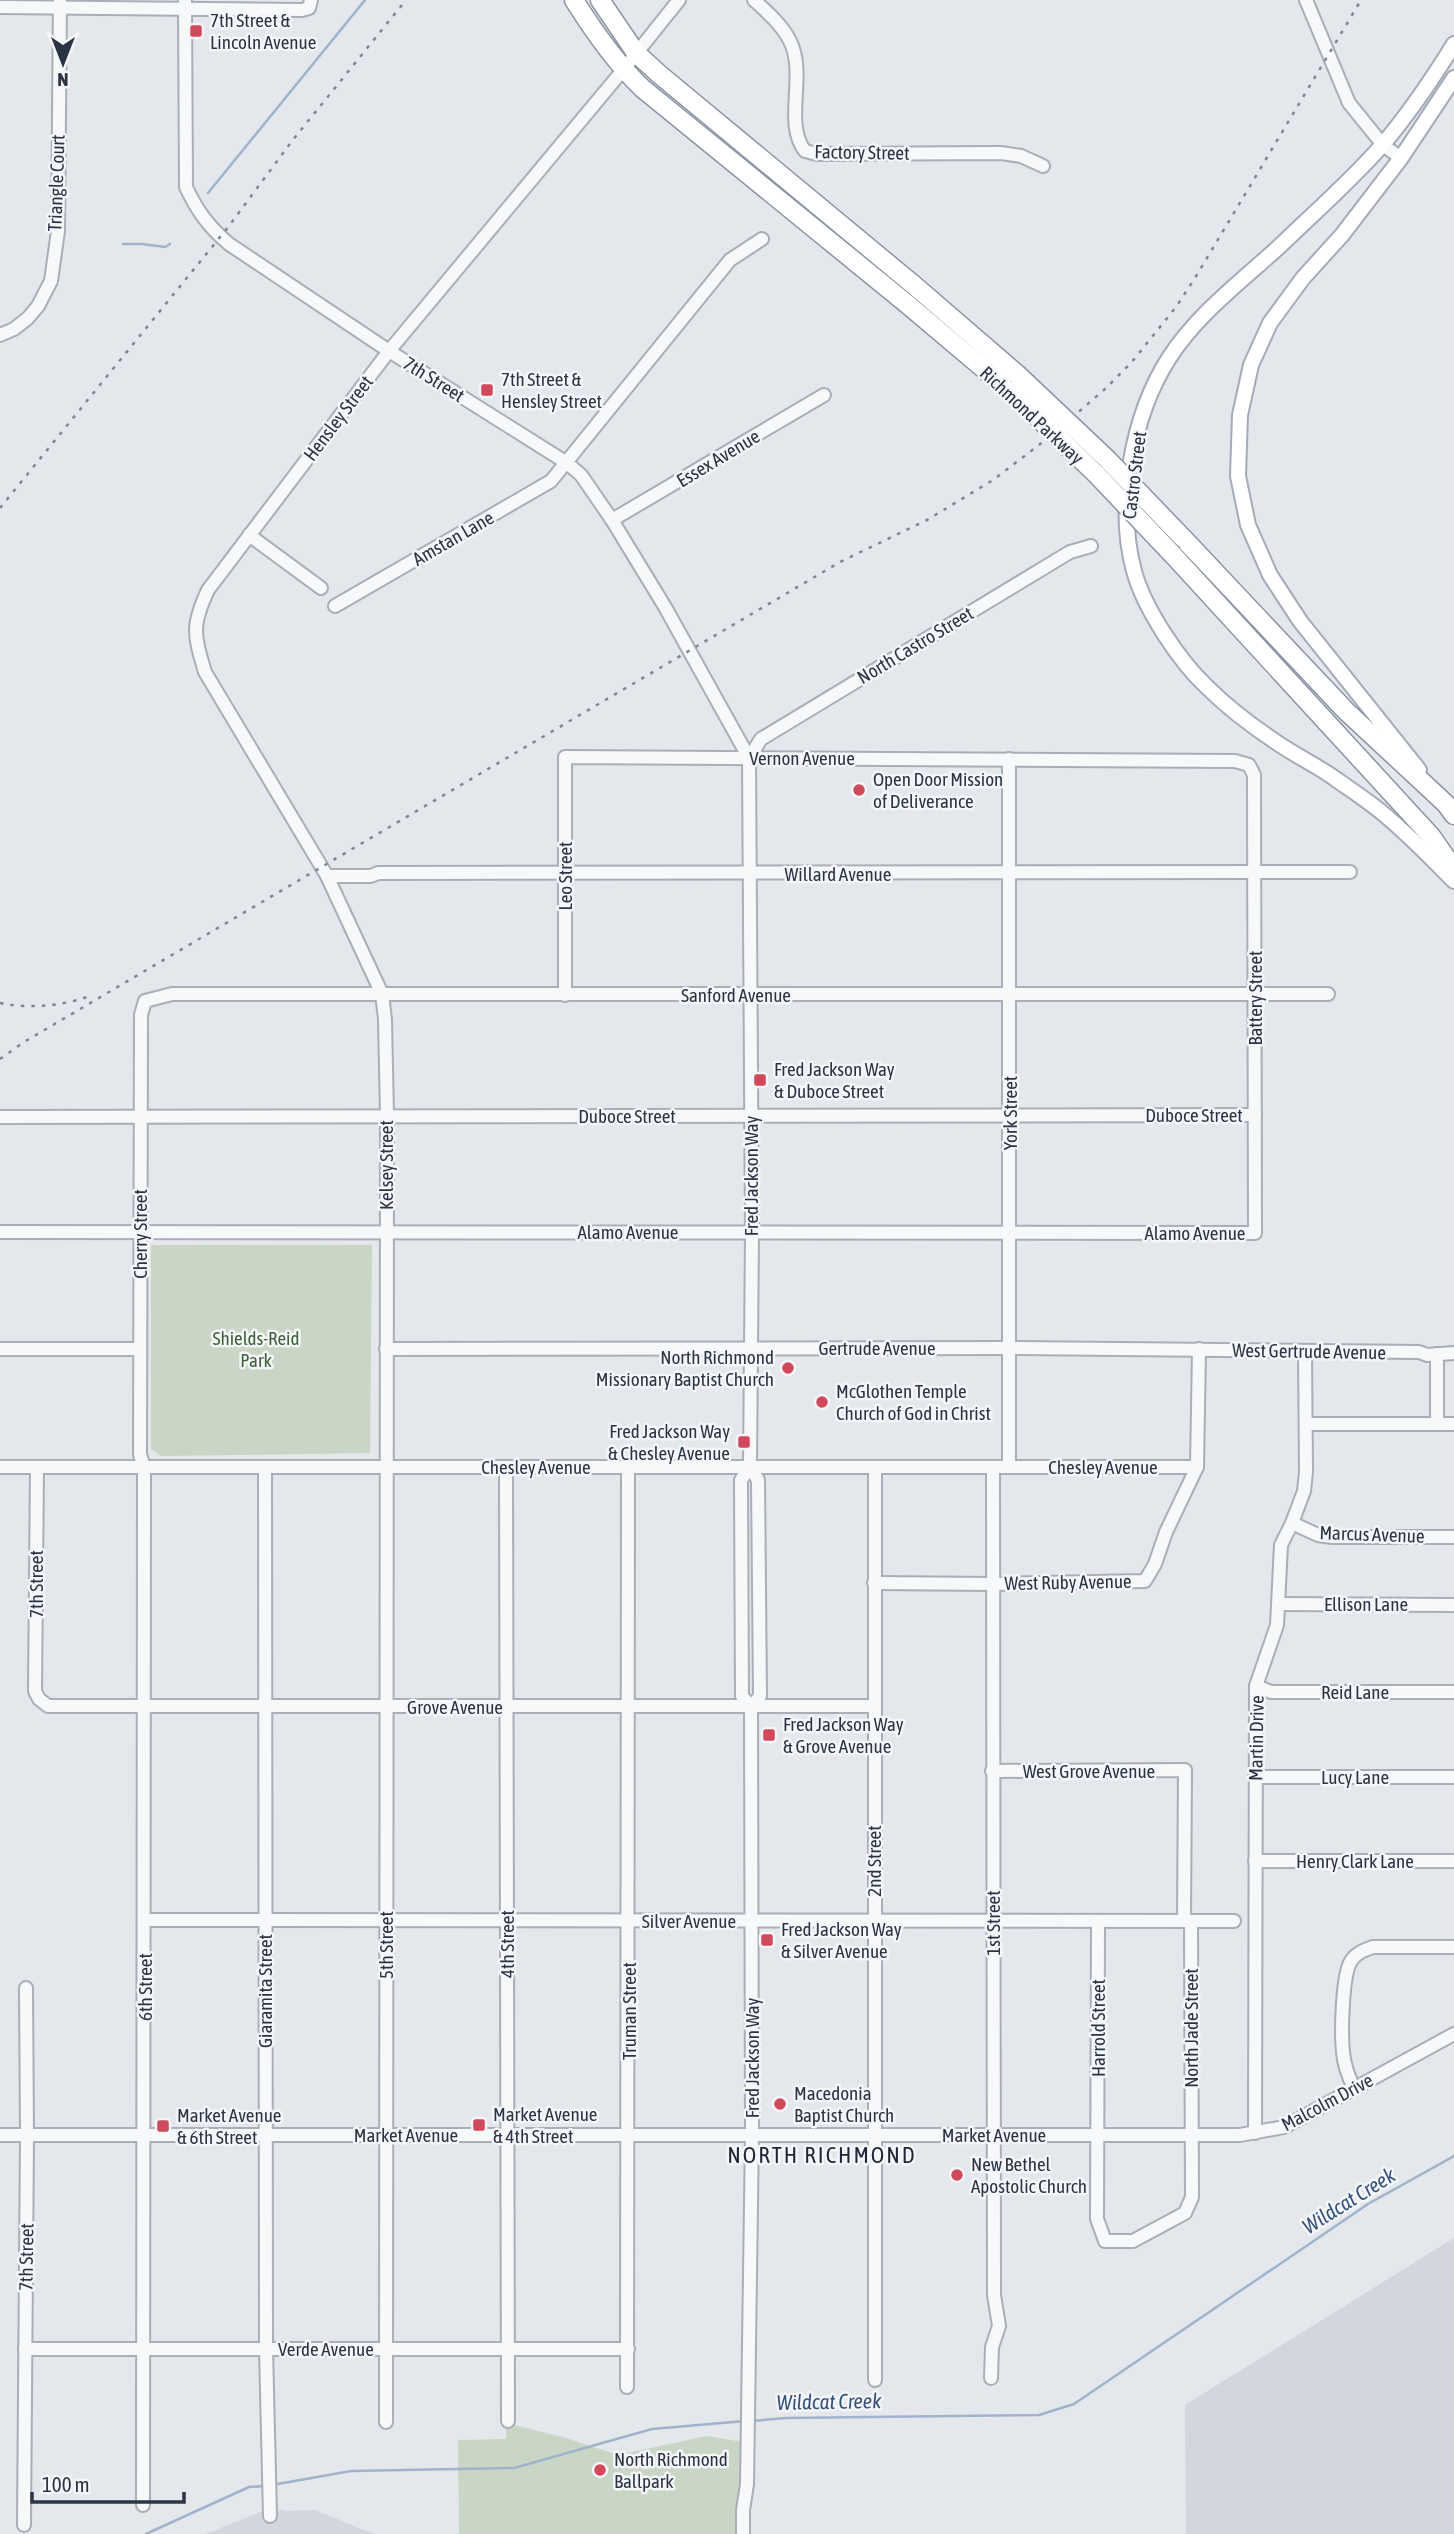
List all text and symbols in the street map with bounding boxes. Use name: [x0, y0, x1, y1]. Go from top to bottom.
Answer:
place label: 7th Street & Lincoln Avenue: [210, 9, 316, 53]
marker: 7th Street & Lincoln Avenue: [188, 23, 204, 39]
north arrow: [28, 28, 98, 98]
text: N: [57, 69, 69, 91]
street label: Triangle Court: [43, 134, 69, 232]
street label: Factory Street: [814, 140, 910, 164]
street label: 7th Street: [399, 352, 469, 406]
street label: Richmond Parkway: [976, 362, 1088, 469]
place label: 7th Street & Hensley Street: [501, 368, 602, 412]
street label: Hensley Street: [299, 371, 377, 465]
marker: 7th Street & Hensley Street: [479, 382, 495, 398]
street label: Essex Avenue: [673, 425, 763, 491]
street label: Castro Street: [1118, 430, 1150, 520]
street label: Amstan Lane: [409, 506, 497, 570]
street label: North Castro Street: [853, 602, 977, 688]
street label: Vernon Avenue: [749, 747, 855, 769]
place label: Open Door Mission of Deliverance: [873, 768, 1003, 812]
marker: Open Door Mission of Deliverance: [851, 782, 867, 798]
street label: Leo Street: [554, 841, 576, 911]
street label: Willard Avenue: [785, 863, 891, 885]
street label: Battery Street: [1244, 951, 1266, 1045]
street label: Sanford Avenue: [681, 984, 791, 1006]
place label: Fred Jackson Way & Duboce Street: [774, 1058, 895, 1102]
marker: Fred Jackson Way & Duboce Street: [752, 1072, 768, 1088]
street label: York Street: [999, 1076, 1021, 1150]
street label: Duboce Street: [1145, 1104, 1243, 1126]
street label: Duboce Street: [578, 1105, 676, 1127]
street label: Fred Jackson Way: [740, 1116, 762, 1236]
street label: Kelsey Street: [375, 1120, 397, 1210]
street label: Cherry Street: [129, 1189, 151, 1279]
street label: Alamo Avenue: [578, 1221, 679, 1243]
street label: Alamo Avenue: [1145, 1222, 1246, 1244]
park label: Shields-Reid Park: [212, 1327, 300, 1371]
street label: Gertrude Avenue: [818, 1337, 936, 1359]
street label: West Gertrude Avenue: [1232, 1339, 1386, 1363]
place label: North Richmond Missionary Baptist Church: [596, 1346, 774, 1390]
marker: North Richmond Missionary Baptist Church: [780, 1360, 796, 1376]
place label: McGlothen Temple Church of God in Christ: [836, 1380, 991, 1424]
marker: McGlothen Temple Church of God in Christ: [814, 1394, 830, 1410]
place label: Fred Jackson Way & Chesley Avenue: [608, 1420, 730, 1464]
marker: Fred Jackson Way & Chesley Avenue: [736, 1434, 752, 1450]
street label: Chesley Avenue: [481, 1456, 591, 1478]
street label: Chesley Avenue: [1048, 1456, 1158, 1478]
street label: Marcus Avenue: [1319, 1521, 1425, 1547]
street label: 7th Street: [25, 1550, 47, 1618]
street label: West Ruby Avenue: [1004, 1570, 1132, 1594]
street label: Ellison Lane: [1324, 1593, 1408, 1615]
street label: Reid Lane: [1321, 1681, 1389, 1703]
street label: Martin Drive: [1244, 1695, 1268, 1781]
street label: Grove Avenue: [407, 1696, 503, 1718]
place label: Fred Jackson Way & Grove Avenue: [783, 1713, 904, 1757]
marker: Fred Jackson Way & Grove Avenue: [761, 1727, 777, 1743]
street label: West Grove Avenue: [1023, 1760, 1155, 1782]
street label: Lucy Lane: [1321, 1766, 1389, 1788]
street label: 2nd Street: [863, 1825, 885, 1897]
street label: Henry Clark Lane: [1296, 1850, 1414, 1872]
street label: 1st Street: [982, 1890, 1004, 1956]
street label: 4th Street: [496, 1910, 518, 1978]
street label: Silver Avenue: [642, 1910, 736, 1932]
street label: 5th Street: [375, 1911, 397, 1979]
place label: Fred Jackson Way & Silver Avenue: [781, 1918, 902, 1962]
marker: Fred Jackson Way & Silver Avenue: [759, 1932, 775, 1948]
street label: Giaramita Street: [254, 1934, 276, 2048]
street label: 6th Street: [134, 1953, 156, 2021]
street label: Truman Street: [618, 1962, 640, 2060]
street label: North Jade Street: [1180, 1968, 1202, 2088]
street label: Harrold Street: [1087, 1979, 1109, 2077]
street label: Fred Jackson Way: [741, 1998, 763, 2118]
street label: Malcolm Drive: [1277, 2069, 1377, 2135]
place label: Macedonia Baptist Church: [794, 2082, 894, 2126]
marker: Macedonia Baptist Church: [772, 2096, 788, 2112]
place label: Market Avenue & 4th Street: [493, 2103, 597, 2147]
place label: Market Avenue & 6th Street: [177, 2104, 281, 2148]
marker: Market Avenue & 4th Street: [471, 2117, 487, 2133]
marker: Market Avenue & 6th Street: [155, 2118, 171, 2134]
street label: Market Avenue: [354, 2124, 458, 2146]
street label: Market Avenue: [942, 2124, 1046, 2146]
district label: NORTH RICHMOND: [727, 2142, 917, 2168]
place label: New Bethel Apostolic Church: [971, 2153, 1087, 2197]
water label: Wildcat Creek: [1298, 2162, 1400, 2238]
marker: New Bethel Apostolic Church: [949, 2167, 965, 2183]
street label: 7th Street: [14, 2223, 38, 2291]
street label: Verde Avenue: [278, 2338, 374, 2360]
water label: Wildcat Creek: [776, 2388, 882, 2414]
place label: North Richmond Ballpark: [614, 2448, 728, 2492]
scale bar: [32, 2460, 184, 2504]
marker: North Richmond Ballpark: [592, 2462, 608, 2478]
text: 100 m: [42, 2472, 90, 2496]

